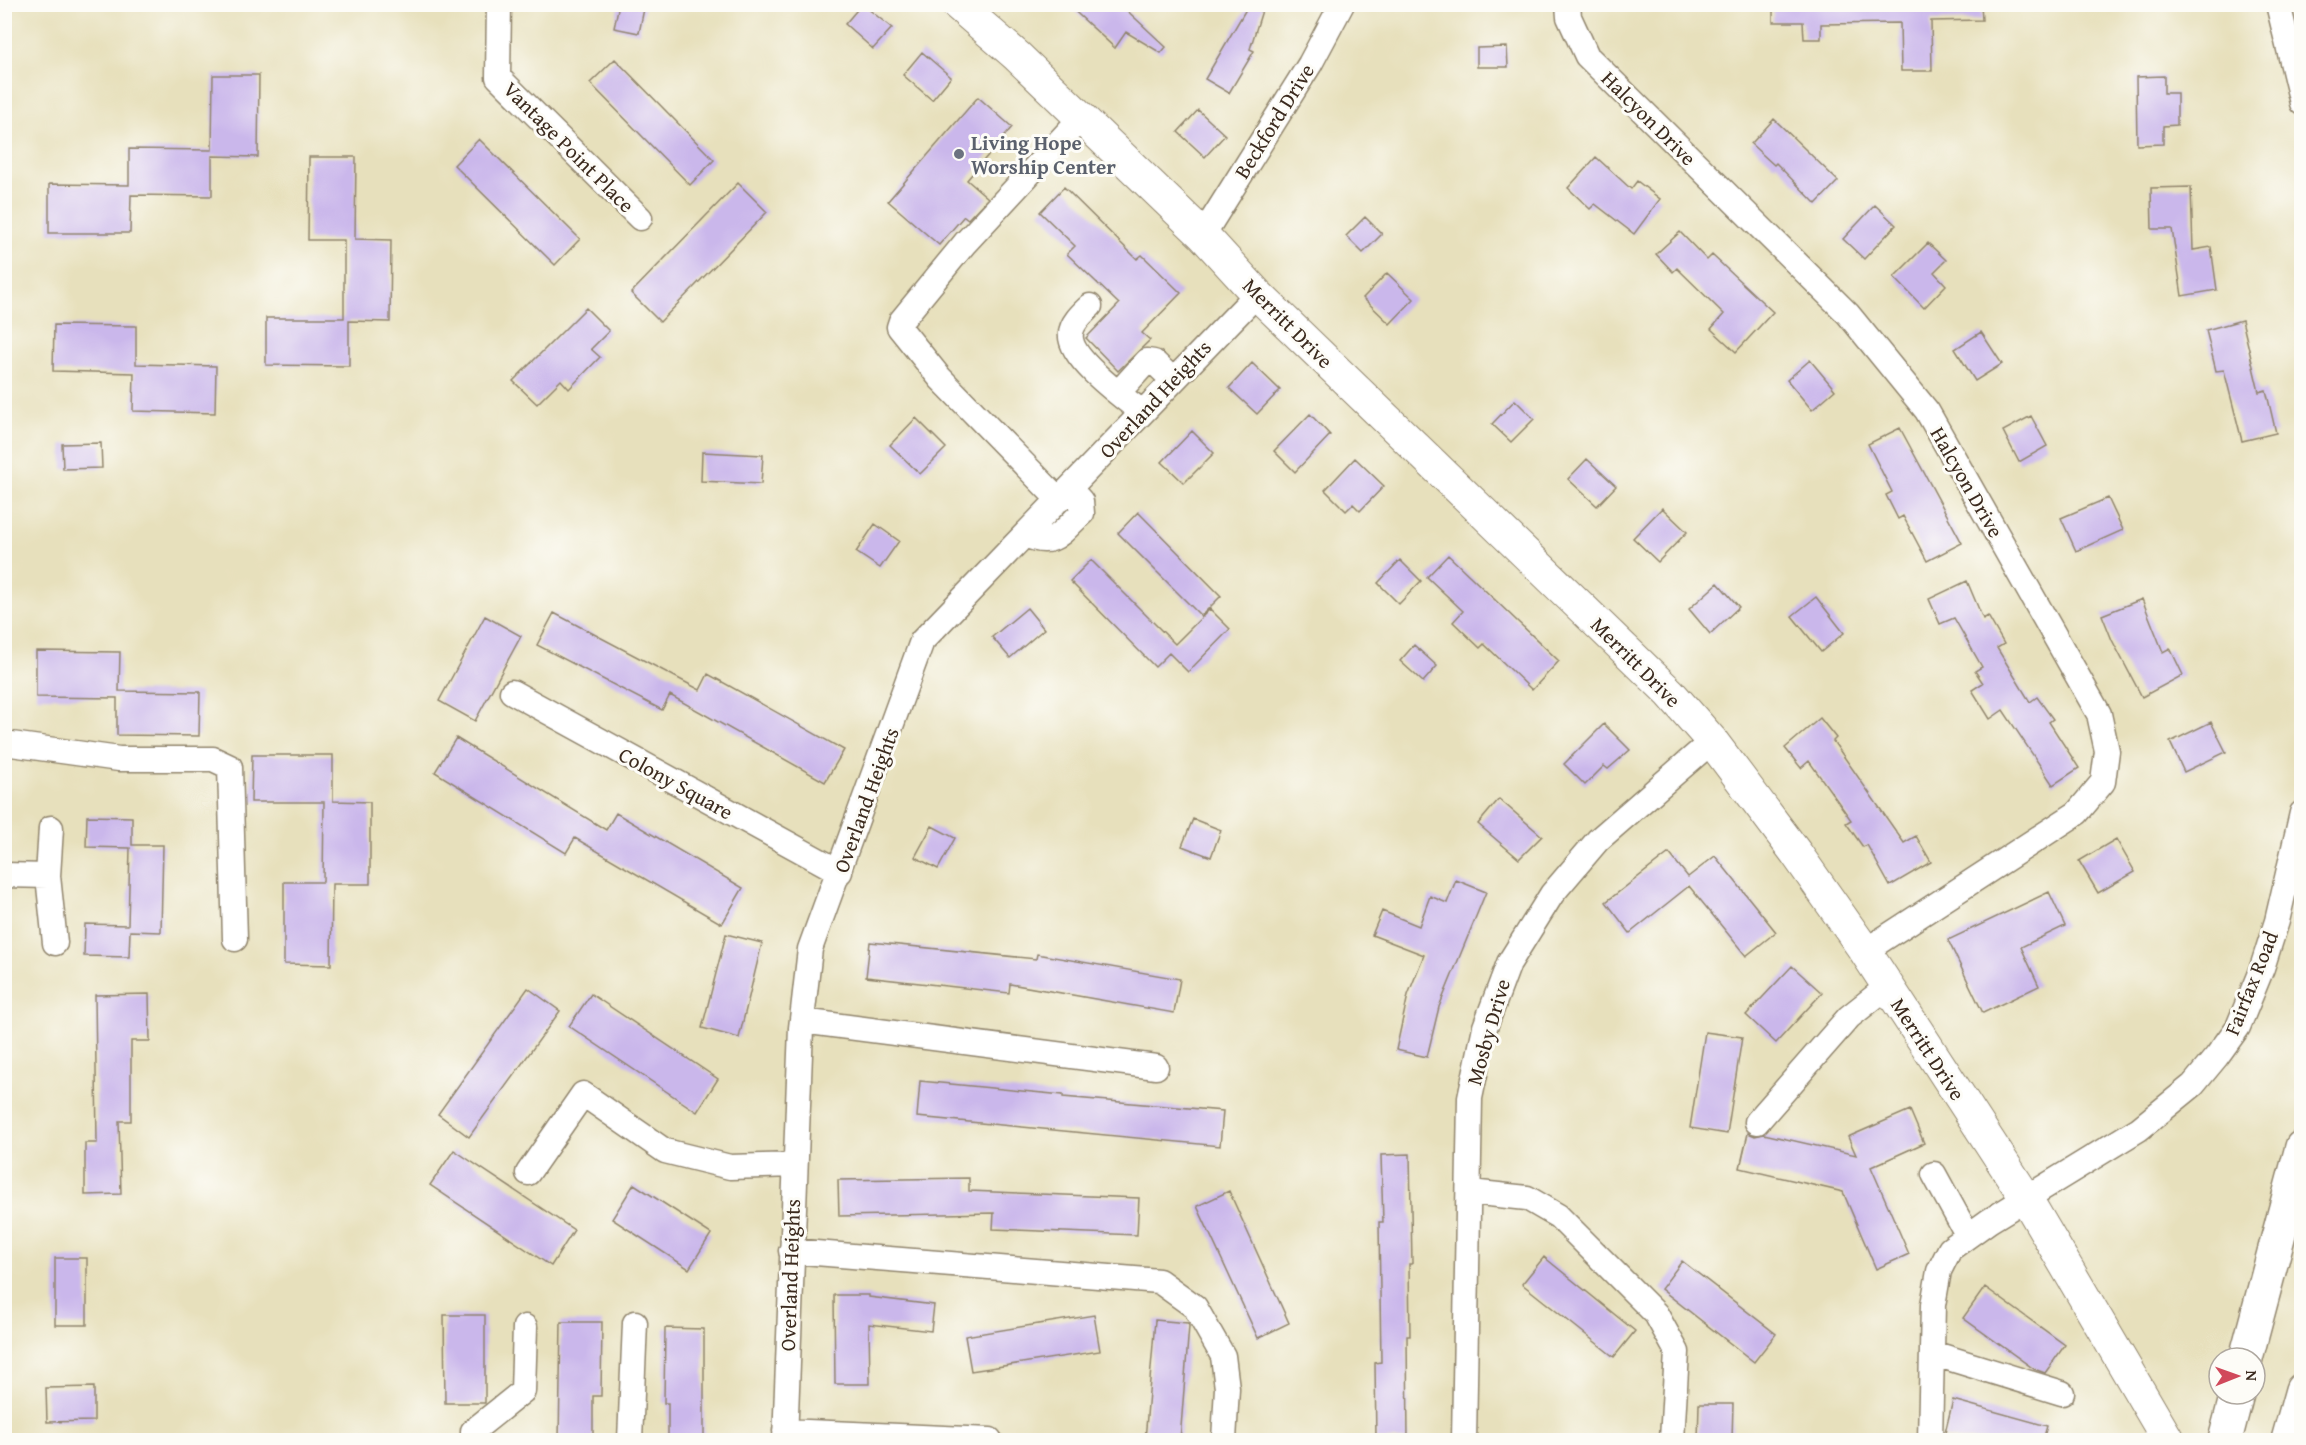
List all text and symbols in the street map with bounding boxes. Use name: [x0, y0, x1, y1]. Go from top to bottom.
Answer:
street label: Beckford Drive: [1226, 57, 1322, 184]
street label: Halcyon Drive: [1594, 63, 1704, 173]
street label: Vantage Point Place: [496, 74, 642, 220]
place label: Living Hope Worship Center: [971, 127, 1116, 182]
marker: Living Hope Worship Center: [952, 147, 966, 161]
street label: Merritt Drive: [1236, 271, 1340, 375]
street label: Overland Heights: [1092, 333, 1218, 465]
street label: Halcyon Drive: [1923, 421, 2011, 543]
street label: Merritt Drive: [1584, 610, 1688, 714]
street label: Overland Heights: [825, 723, 907, 877]
street label: Colony Square: [613, 739, 739, 827]
street label: Fairfax Road: [2216, 926, 2286, 1040]
street label: Mosby Drive: [1458, 975, 1518, 1089]
street label: Merritt Drive: [1883, 992, 1973, 1107]
street label: Overland Heights: [772, 1198, 808, 1352]
north arrow: [2207, 1346, 2267, 1406]
text: N: [2240, 1370, 2264, 1382]

